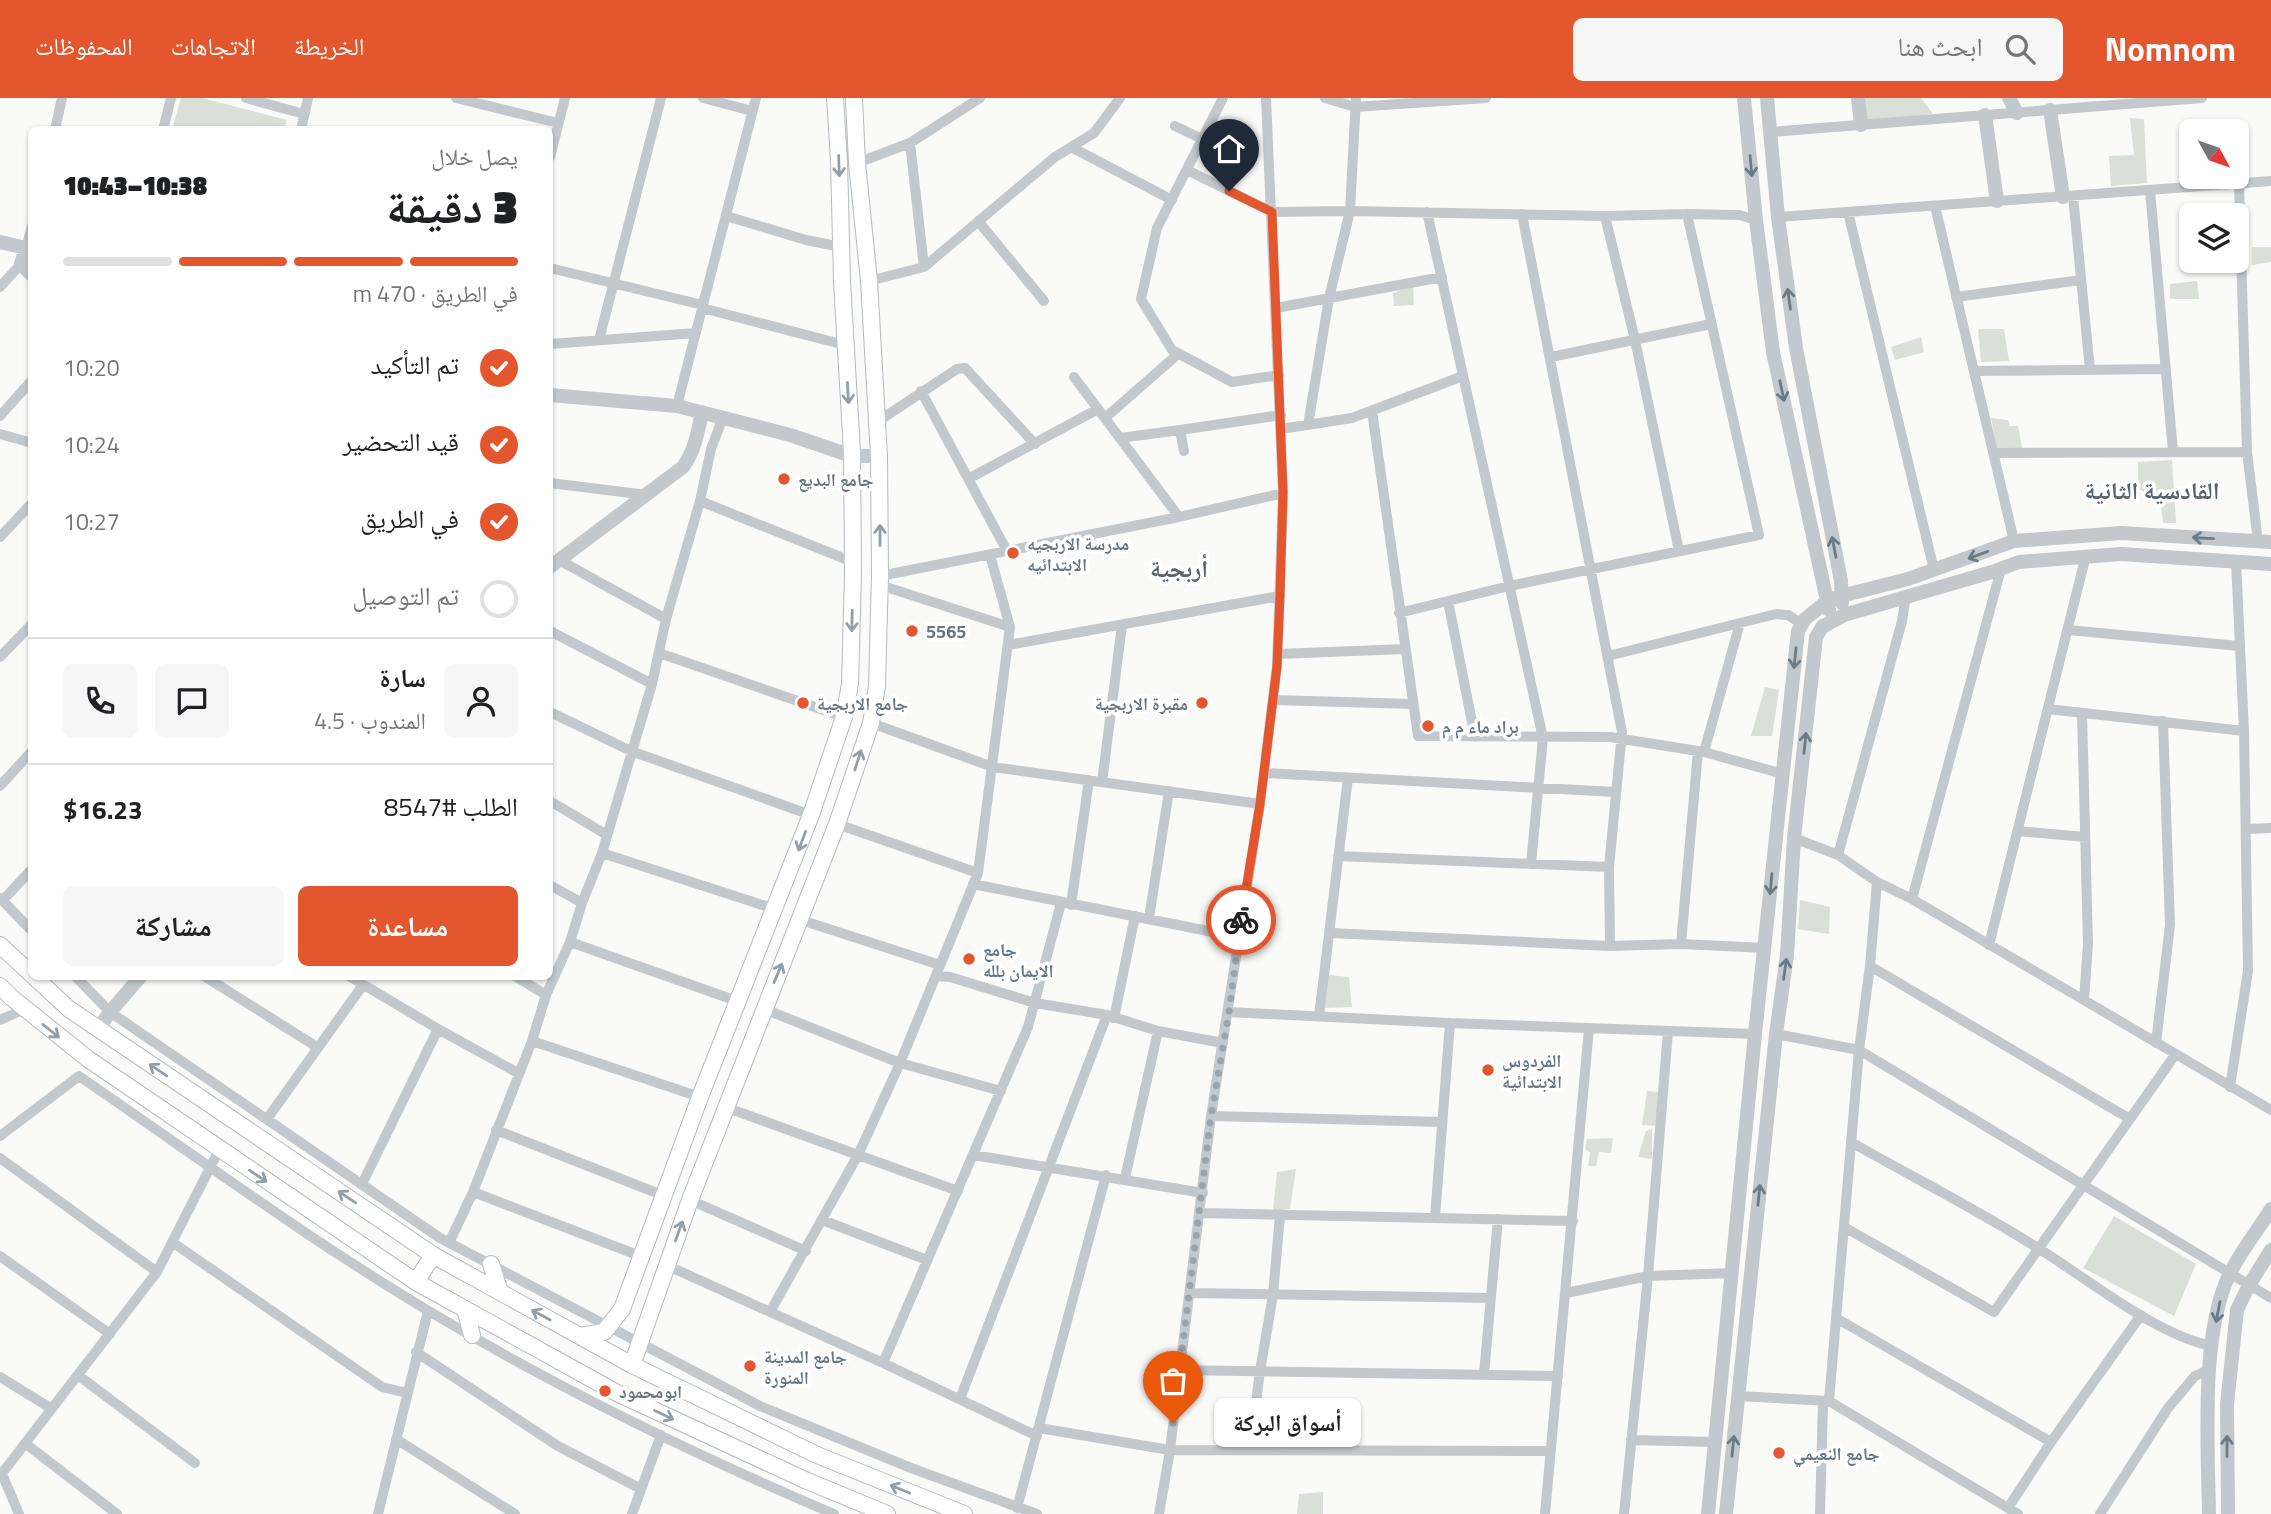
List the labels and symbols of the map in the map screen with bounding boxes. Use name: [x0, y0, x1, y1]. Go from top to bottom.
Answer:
pin: [1199, 119, 1259, 191]
north arrow: [2179, 119, 2249, 189]
one-way arrow: [833, 154, 846, 177]
one-way arrow: [1745, 154, 1758, 177]
one-way arrow: [1783, 288, 1796, 311]
one-way arrow: [1775, 379, 1789, 402]
one-way arrow: [842, 382, 855, 405]
place label: جامع البديع: [798, 466, 874, 493]
marker: جامع البديع: [776, 471, 792, 487]
district label: القادسية الثانية: [2084, 472, 2220, 508]
one-way arrow: [873, 524, 887, 547]
place label: مدرسة الاربجيه الابتدائيه: [1027, 530, 1129, 578]
one-way arrow: [2192, 531, 2215, 544]
one-way arrow: [1827, 536, 1840, 559]
marker: مدرسة الاربجيه الابتدائيه: [1005, 545, 1021, 561]
one-way arrow: [1968, 549, 1990, 562]
district label: أربجية: [1150, 550, 1208, 586]
one-way arrow: [845, 609, 858, 632]
place label: 5565: [926, 618, 966, 645]
marker: 5565: [904, 623, 920, 639]
one-way arrow: [1789, 646, 1802, 669]
place label: جامع الاربجية: [817, 690, 909, 717]
place label: مقبرة الاربجية: [1095, 690, 1188, 717]
marker: جامع الاربجية: [795, 695, 811, 711]
marker: مقبرة الاربجية: [1194, 695, 1210, 711]
place label: براد ماء م م: [1442, 713, 1519, 740]
marker: براد ماء م م: [1420, 718, 1436, 734]
one-way arrow: [1798, 732, 1811, 755]
one-way arrow: [853, 750, 866, 772]
one-way arrow: [794, 829, 807, 851]
one-way arrow: [1765, 872, 1778, 895]
courier: [1206, 885, 1276, 955]
place label: جامع الايمان بلله: [983, 936, 1054, 984]
marker: جامع الايمان بلله: [961, 951, 977, 967]
one-way arrow: [1778, 959, 1791, 981]
one-way arrow: [773, 963, 786, 984]
one-way arrow: [42, 1023, 60, 1039]
place label: الفردوس الابتدائية: [1502, 1047, 1562, 1095]
marker: الفردوس الابتدائية: [1480, 1062, 1496, 1078]
one-way arrow: [149, 1063, 169, 1077]
one-way arrow: [247, 1169, 267, 1183]
one-way arrow: [1753, 1185, 1766, 1207]
one-way arrow: [338, 1190, 357, 1204]
one-way arrow: [673, 1220, 686, 1242]
one-way arrow: [2210, 1300, 2224, 1323]
one-way arrow: [532, 1308, 552, 1322]
place label: جامع المدينة المنورة: [764, 1343, 847, 1391]
pin: [1143, 1351, 1203, 1423]
marker: جامع المدينة المنورة: [742, 1358, 758, 1374]
place label: ابومحمود: [619, 1378, 682, 1405]
marker: ابومحمود: [597, 1383, 613, 1399]
callout: أسواق البركة: [1215, 1398, 1362, 1448]
one-way arrow: [653, 1409, 675, 1422]
one-way arrow: [1727, 1435, 1740, 1458]
one-way arrow: [2221, 1435, 2234, 1458]
place label: جامع النعيمي: [1793, 1440, 1880, 1468]
marker: جامع النعيمي: [1771, 1445, 1787, 1461]
one-way arrow: [890, 1481, 912, 1494]

